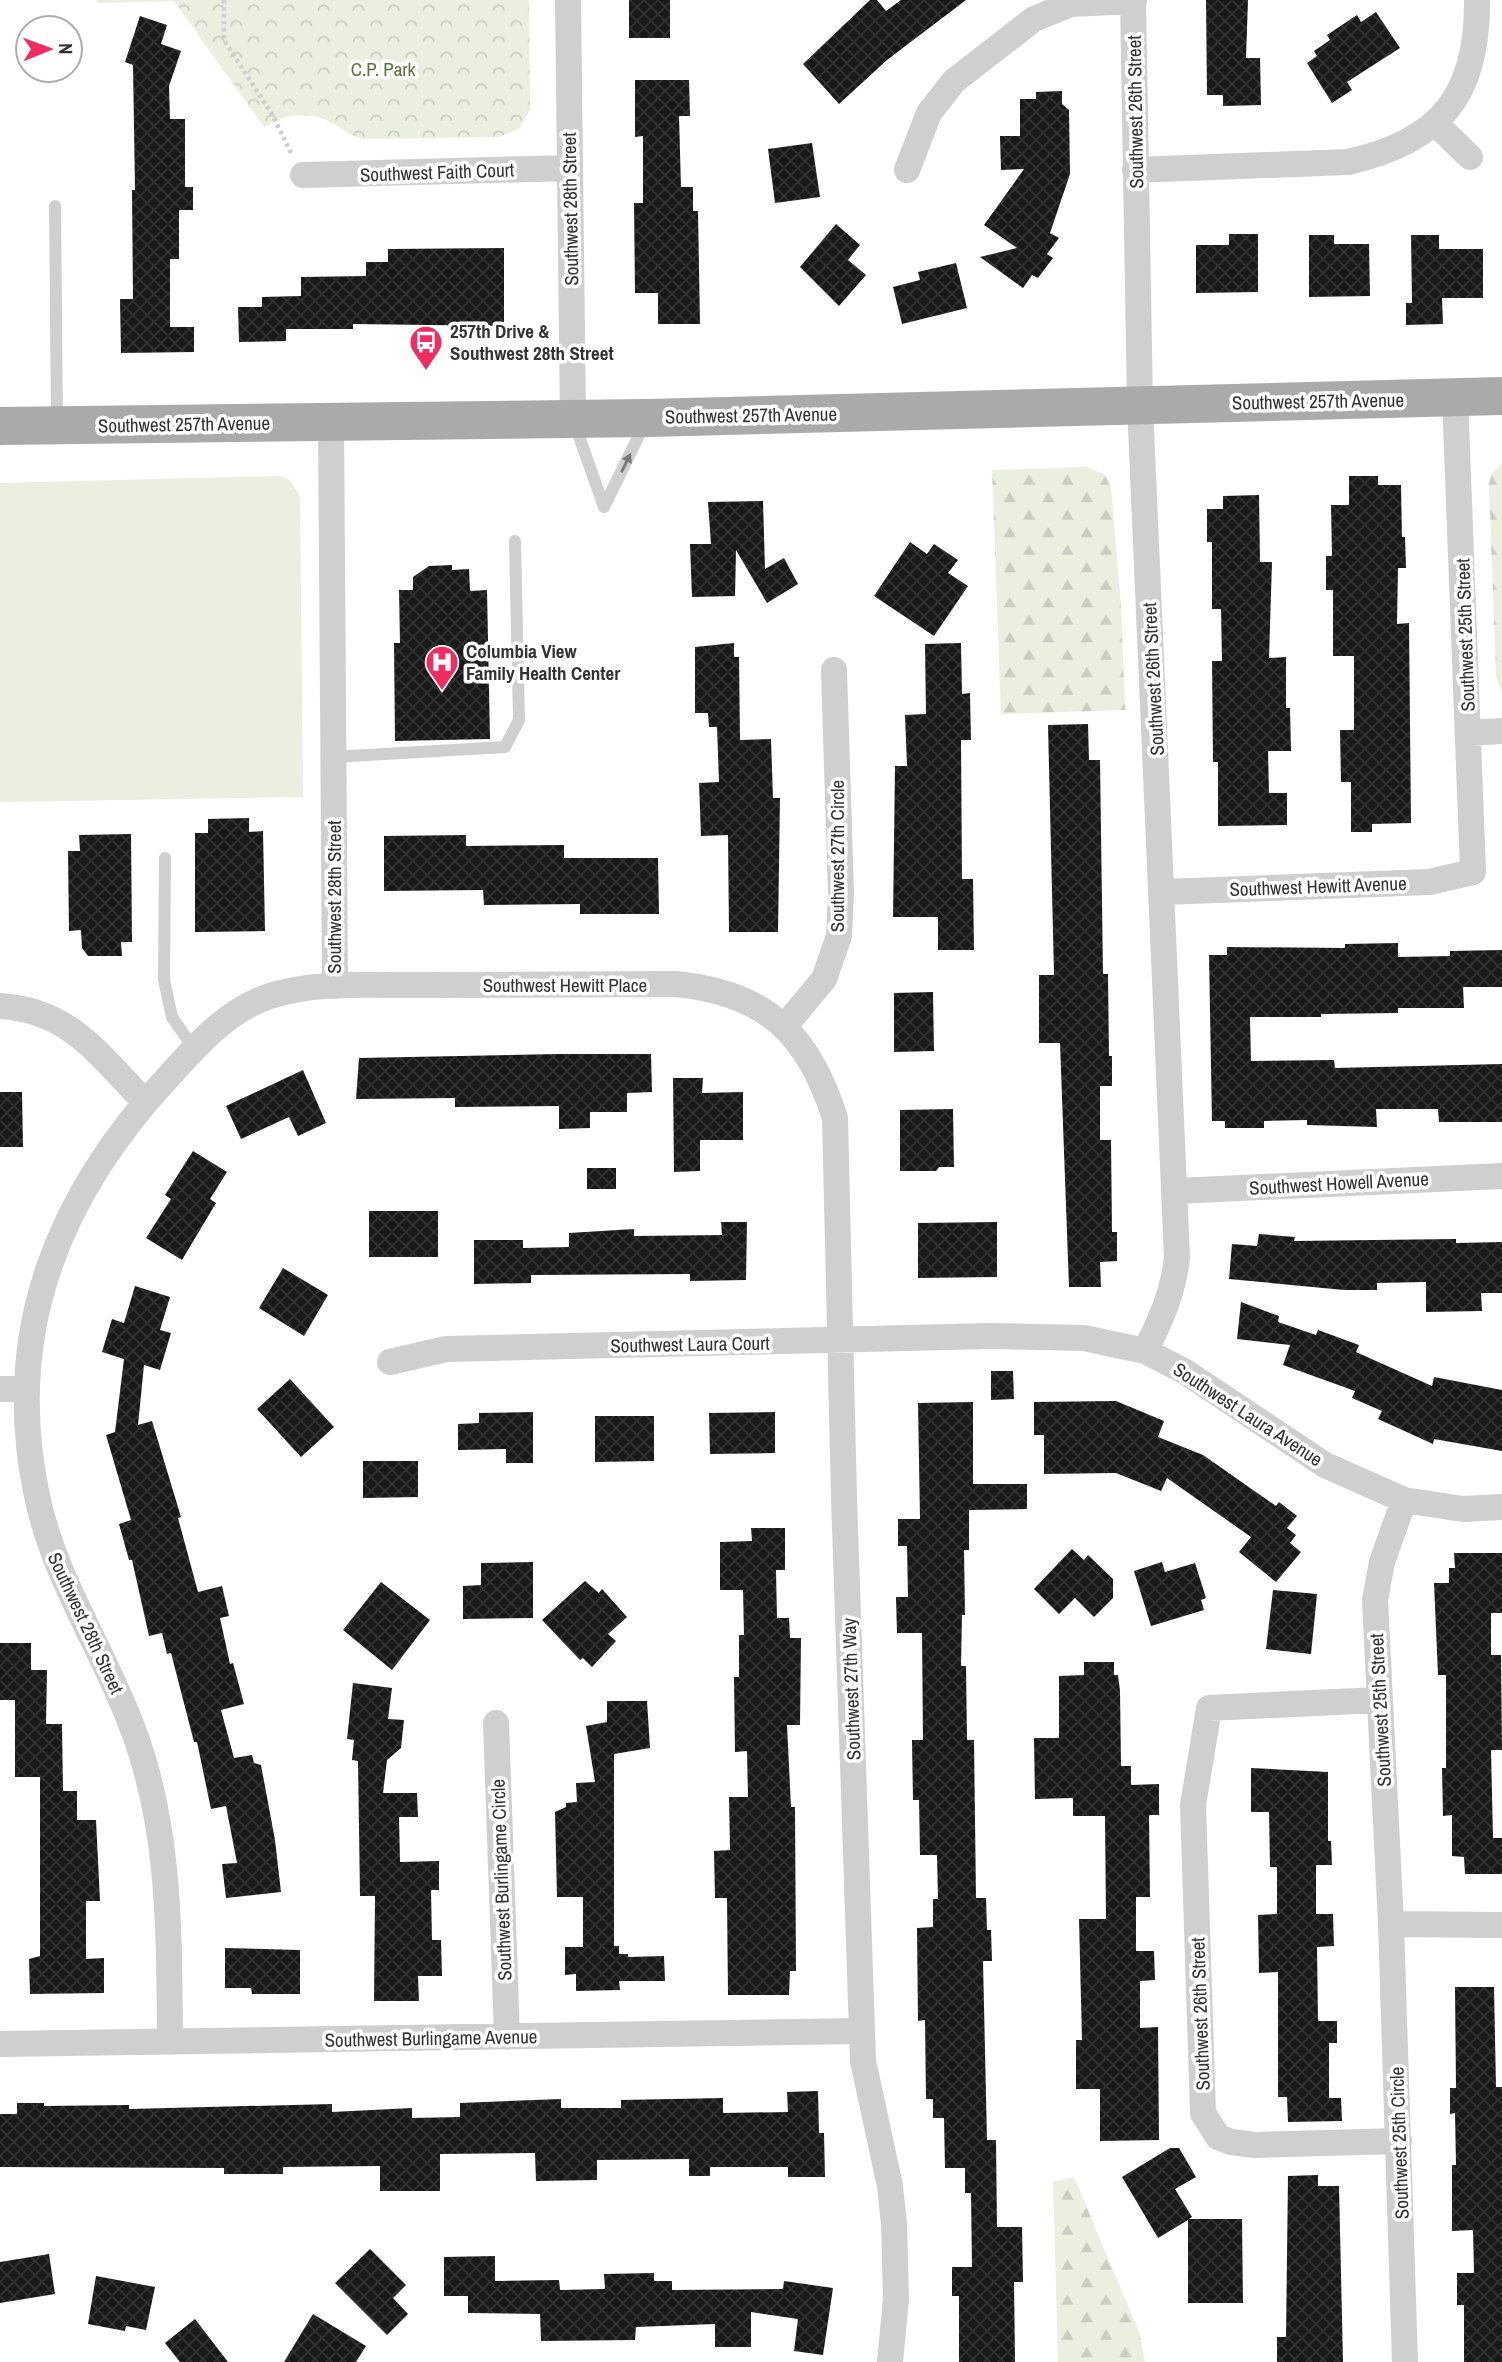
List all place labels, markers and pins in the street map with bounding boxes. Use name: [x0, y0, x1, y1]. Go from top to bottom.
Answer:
place label: 257th Drive & Southwest 28th Street: [450, 318, 614, 366]
bus stop icon: 257th Drive & Southwest 28th Street: [407, 323, 445, 372]
place label: Columbia View Family Health Center: [466, 638, 620, 686]
hospital icon: Columbia View Family Health Center: [423, 643, 461, 692]

